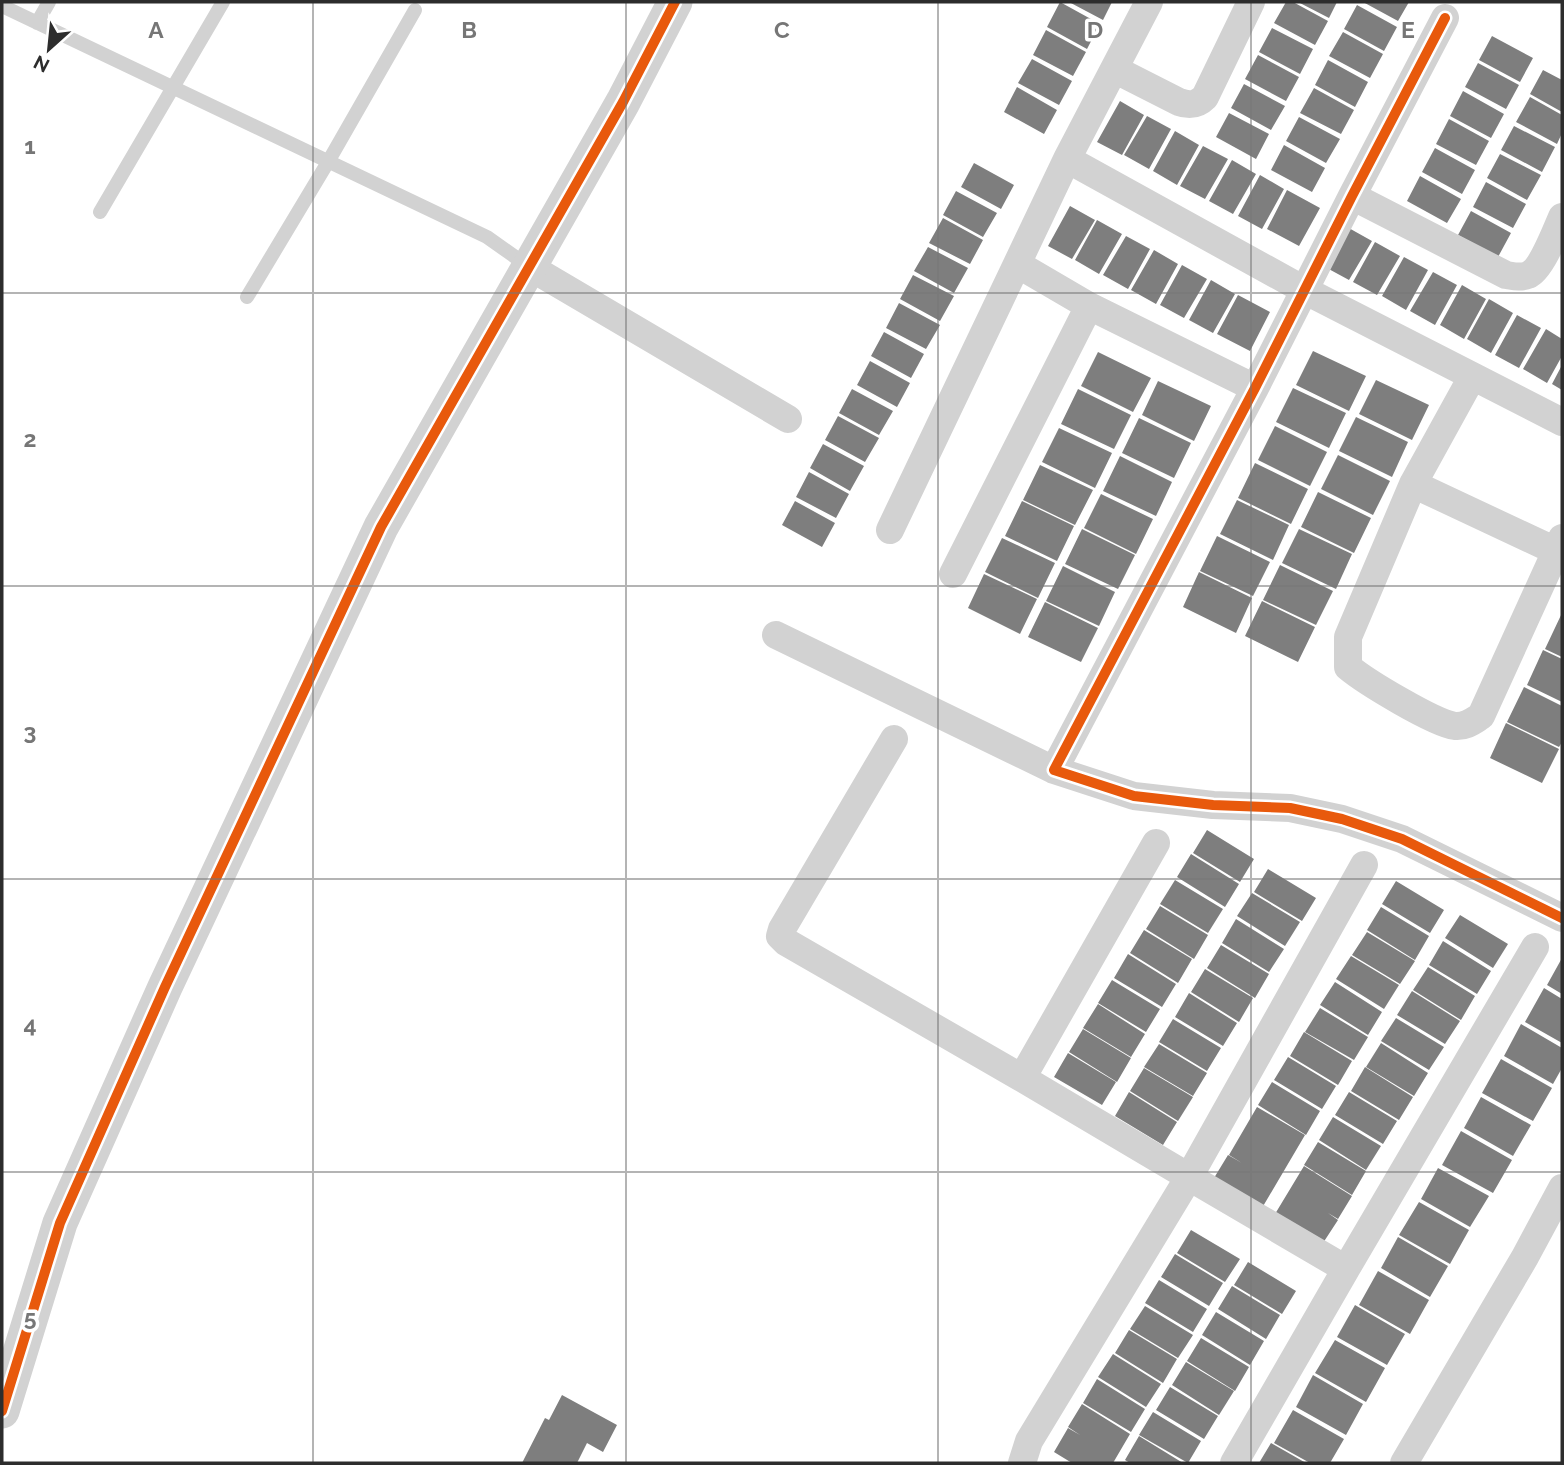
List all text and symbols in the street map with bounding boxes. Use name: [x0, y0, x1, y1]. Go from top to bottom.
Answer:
north arrow: [14, 14, 84, 84]
text: A: [148, 16, 164, 43]
text: B: [461, 16, 477, 43]
text: C: [774, 16, 790, 43]
text: D: [1087, 16, 1103, 43]
text: E: [1401, 16, 1415, 43]
text: N: [30, 51, 53, 77]
text: 1: [24, 132, 36, 159]
text: 2: [24, 425, 36, 452]
text: 3: [24, 718, 36, 745]
text: 4: [23, 1011, 37, 1038]
text: 5: [24, 1304, 37, 1331]

